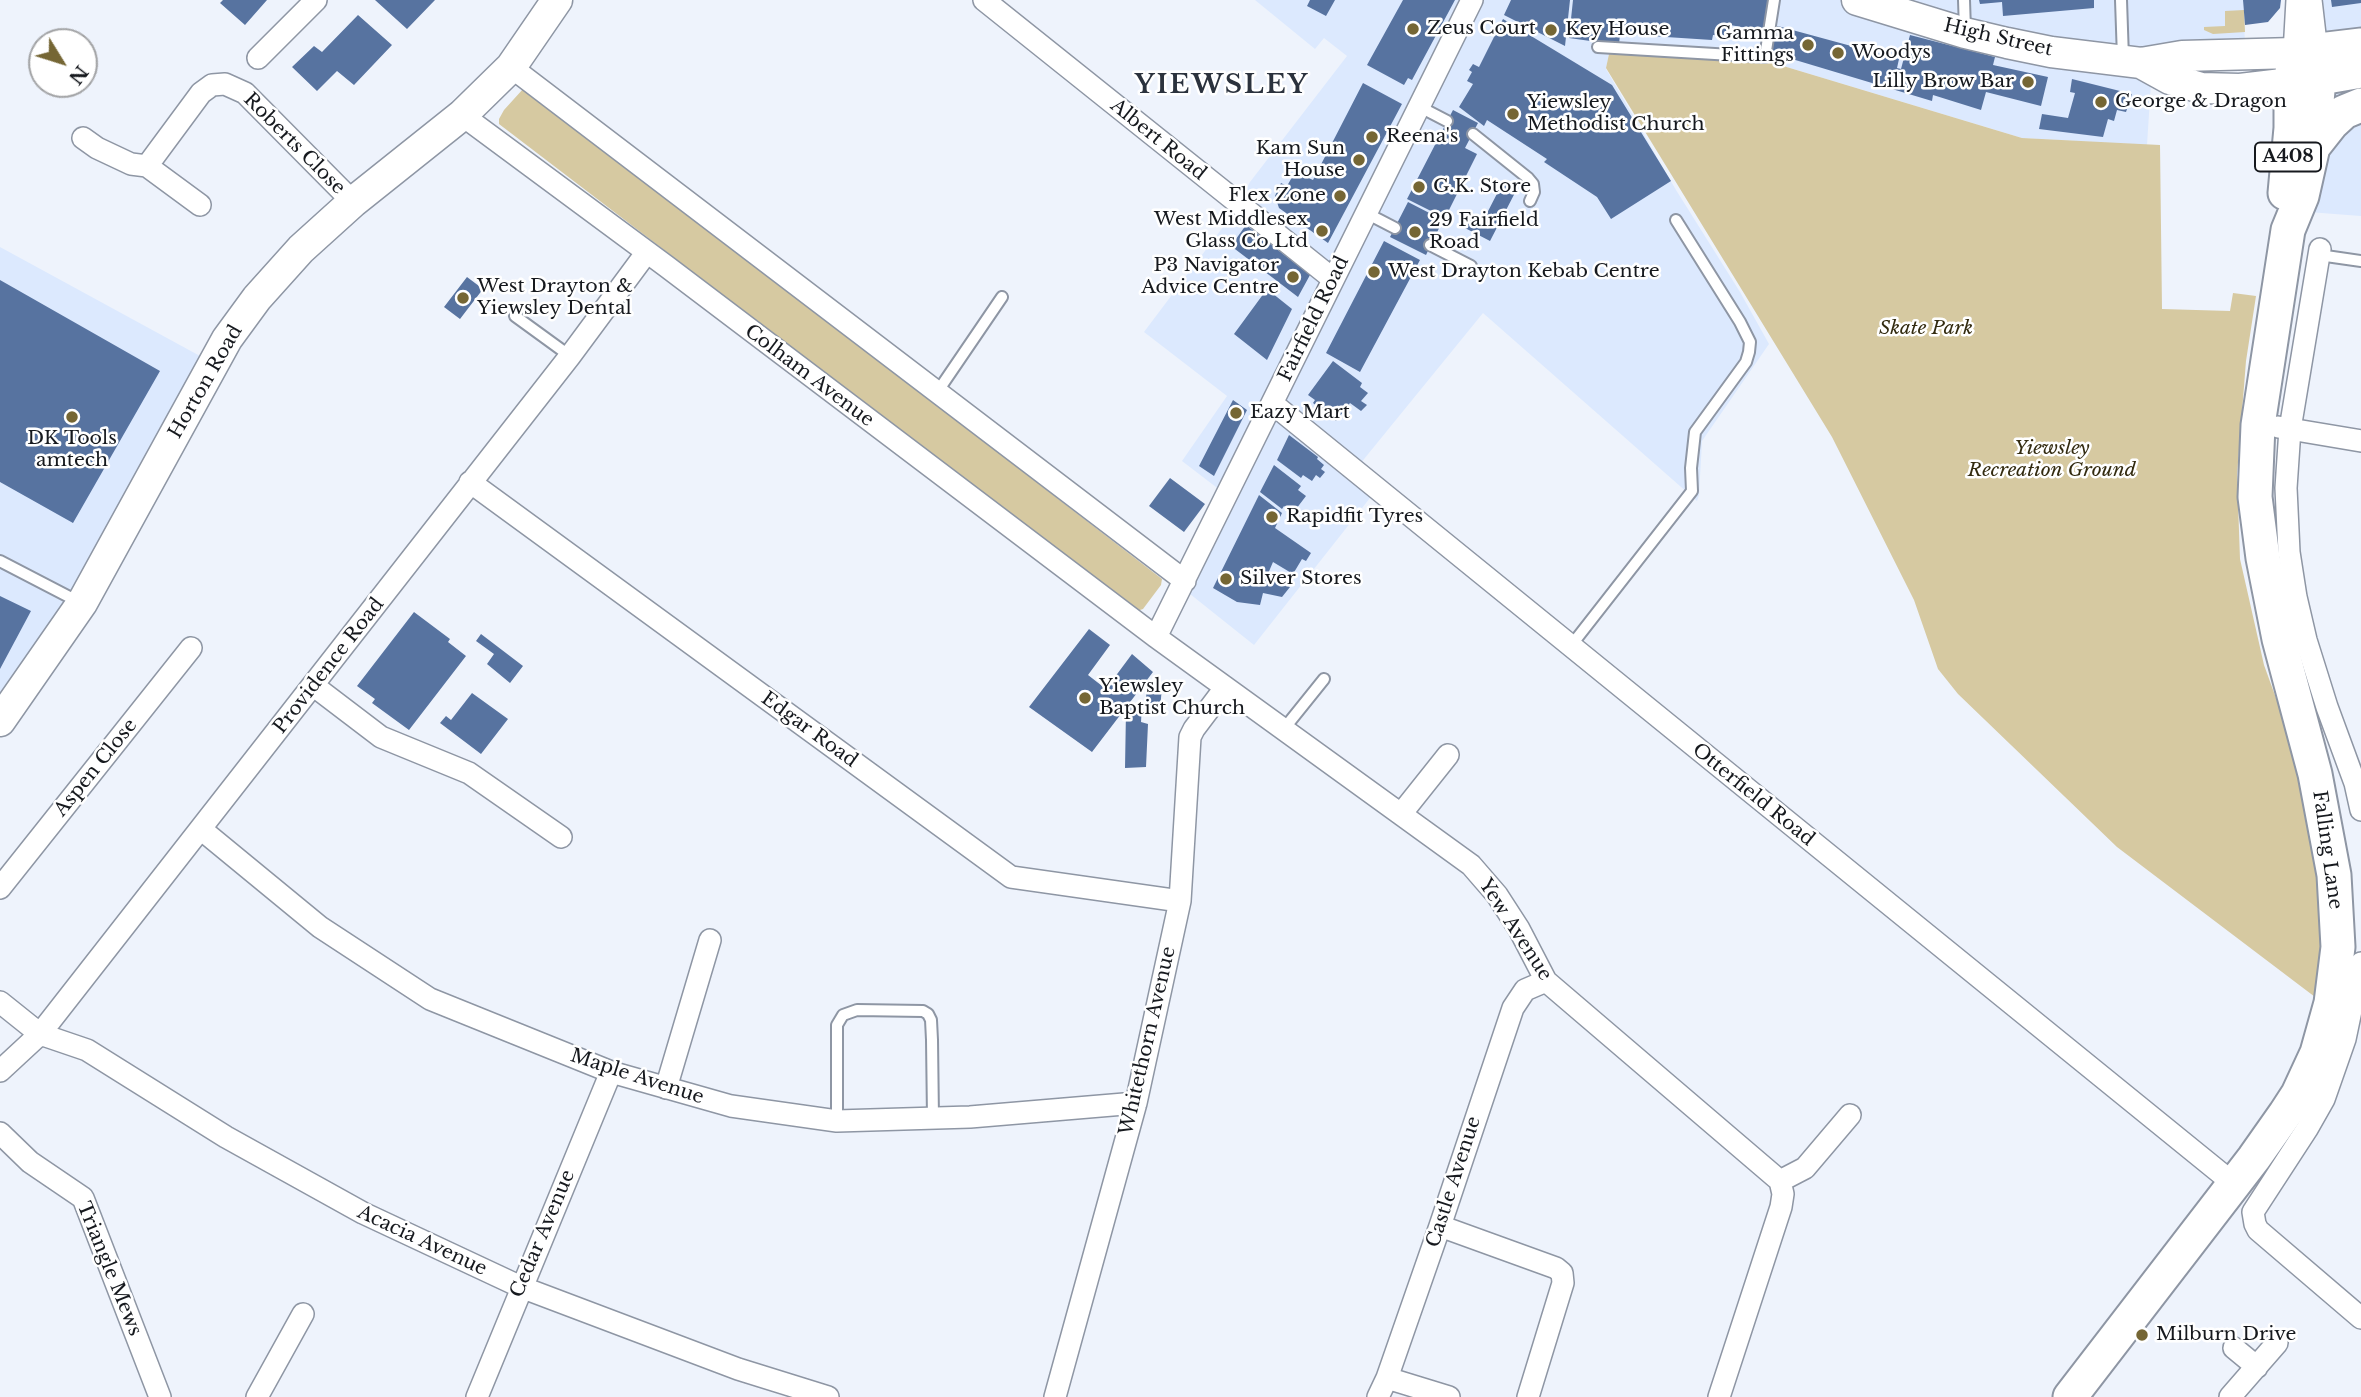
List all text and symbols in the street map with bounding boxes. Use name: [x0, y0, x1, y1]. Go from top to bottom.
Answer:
street label: High Street: [1941, 14, 2055, 62]
place label: Zeus Court: [1427, 18, 1536, 40]
place label: Key House: [1565, 19, 1669, 41]
marker: Zeus Court: [1405, 21, 1421, 37]
marker: Key House: [1543, 22, 1559, 38]
place label: Gamma Fittings: [1716, 23, 1794, 67]
north arrow: [28, 28, 98, 98]
marker: Gamma Fittings: [1800, 37, 1816, 53]
place label: Woodys: [1852, 42, 1931, 64]
marker: Woodys: [1830, 45, 1846, 61]
text: N: [64, 61, 93, 89]
district label: YIEWSLEY: [1136, 70, 1308, 102]
place label: Lilly Brow Bar: [1873, 71, 2014, 93]
marker: Lilly Brow Bar: [2020, 74, 2036, 90]
street label: Roberts Close: [238, 88, 350, 200]
place label: George & Dragon: [2115, 91, 2287, 113]
place label: Yiewsley Methodist Church: [1527, 92, 1705, 136]
marker: George & Dragon: [2093, 94, 2109, 110]
street label: Albert Road: [1106, 95, 1210, 185]
marker: Yiewsley Methodist Church: [1505, 106, 1521, 122]
place label: Reena's: [1386, 126, 1458, 148]
marker: Reena's: [1364, 129, 1380, 145]
place label: Kam Sun House: [1256, 138, 1345, 182]
road number: A408: [2255, 142, 2321, 172]
marker: Kam Sun House: [1351, 152, 1367, 168]
place label: G.K. Store: [1433, 176, 1531, 198]
marker: G.K. Store: [1411, 179, 1427, 195]
place label: Flex Zone: [1228, 185, 1326, 207]
marker: Flex Zone: [1332, 188, 1348, 204]
place label: West Middlesex Glass Co Ltd: [1154, 209, 1308, 253]
place label: 29 Fairfield Road: [1429, 210, 1539, 254]
marker: West Middlesex Glass Co Ltd: [1314, 223, 1330, 239]
marker: 29 Fairfield Road: [1407, 224, 1423, 240]
street label: Fairfield Road: [1274, 253, 1354, 385]
place label: P3 Navigator Advice Centre: [1141, 255, 1279, 299]
place label: West Drayton Kebab Centre: [1388, 261, 1660, 283]
marker: West Drayton Kebab Centre: [1366, 264, 1382, 280]
marker: P3 Navigator Advice Centre: [1285, 269, 1301, 285]
place label: West Drayton & Yiewsley Dental: [477, 276, 633, 320]
marker: West Drayton & Yiewsley Dental: [455, 290, 471, 306]
park label: Skate Park: [1879, 318, 1973, 340]
street label: Colham Avenue: [740, 320, 878, 432]
street label: Horton Road: [164, 321, 248, 443]
place label: Eazy Mart: [1250, 402, 1350, 424]
marker: Eazy Mart: [1228, 405, 1244, 421]
marker: DK Tools amtech: [64, 409, 80, 425]
place label: DK Tools amtech: [27, 428, 117, 472]
park label: Yiewsley Recreation Ground: [1968, 438, 2136, 482]
place label: Rapidfit Tyres: [1286, 506, 1423, 528]
marker: Rapidfit Tyres: [1264, 509, 1280, 525]
place label: Silver Stores: [1240, 568, 1362, 590]
marker: Silver Stores: [1218, 571, 1234, 587]
street label: Providence Road: [269, 594, 389, 738]
place label: Yiewsley Baptist Church: [1099, 676, 1245, 720]
street label: Edgar Road: [756, 687, 862, 773]
marker: Yiewsley Baptist Church: [1077, 690, 1093, 706]
street label: Aspen Close: [50, 715, 142, 821]
street label: Otterfield Road: [1687, 739, 1819, 851]
street label: Falling Lane: [2307, 789, 2347, 911]
street label: Yew Avenue: [1474, 875, 1556, 985]
street label: Whitethorn Avenue: [1115, 944, 1181, 1138]
street label: Maple Avenue: [567, 1045, 707, 1109]
street label: Castle Avenue: [1422, 1114, 1486, 1250]
street label: Cedar Avenue: [506, 1167, 580, 1301]
street label: Triangle Mews: [72, 1199, 146, 1339]
street label: Acacia Avenue: [354, 1201, 490, 1281]
place label: Milburn Drive: [2156, 1324, 2296, 1346]
marker: Milburn Drive: [2134, 1327, 2150, 1343]

